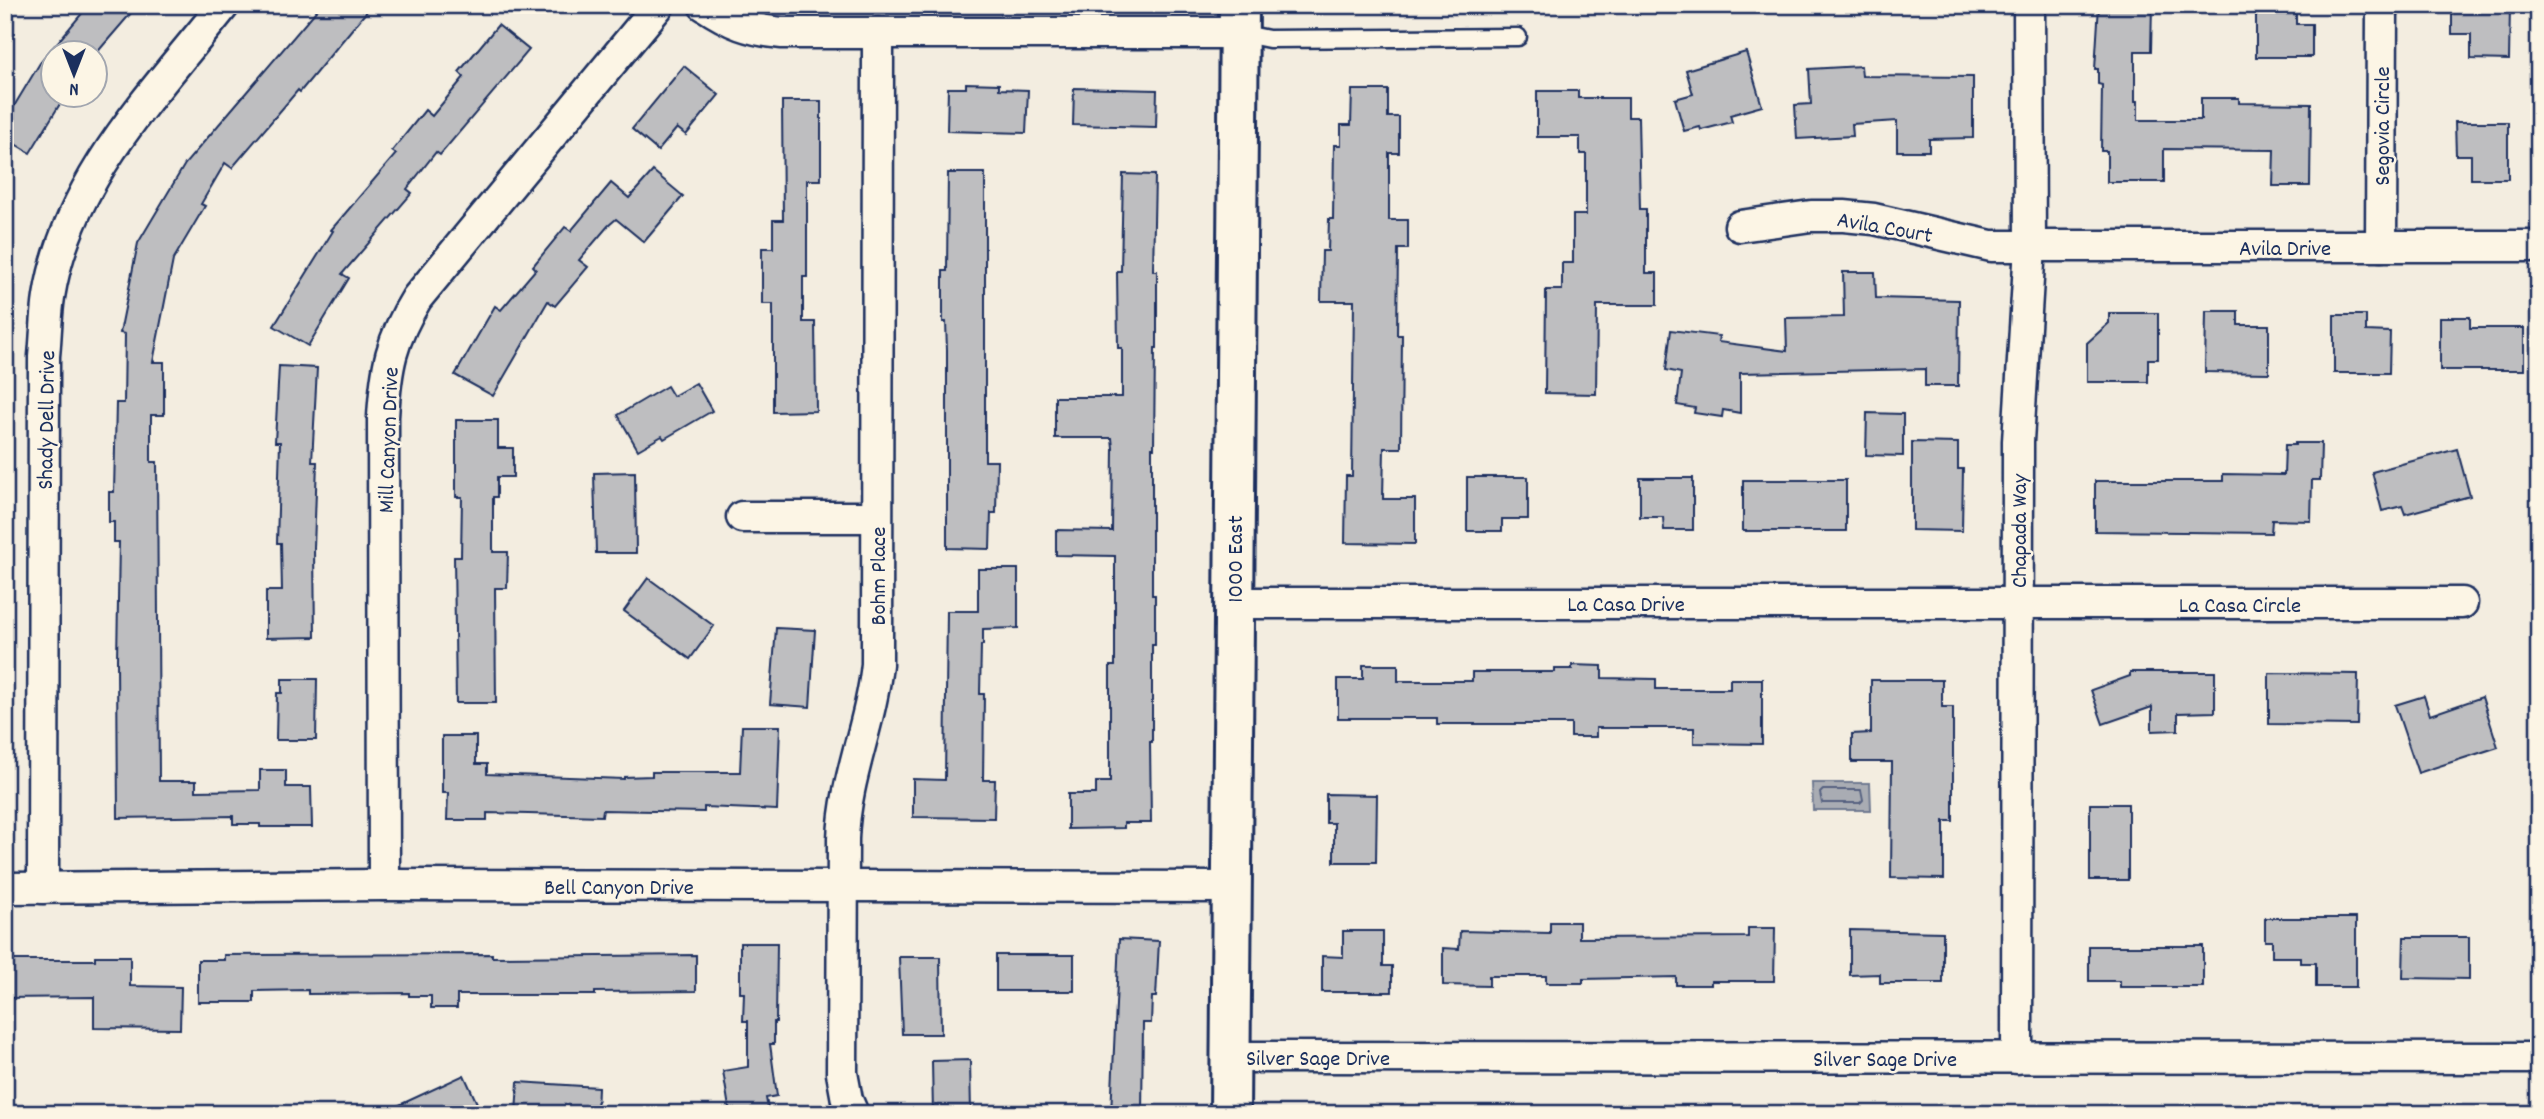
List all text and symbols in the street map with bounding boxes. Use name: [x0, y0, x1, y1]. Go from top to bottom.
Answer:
north arrow: [38, 38, 108, 108]
street label: Segovia Circle: [2368, 66, 2401, 186]
text: N: [69, 74, 79, 101]
street label: Avila Court: [1834, 205, 1935, 254]
street label: Avila Drive: [2239, 234, 2331, 267]
street label: Shady Dell Drive: [31, 350, 66, 490]
street label: Mill Canyon Drive: [371, 366, 410, 514]
street label: Chapada Way: [2005, 473, 2038, 588]
street label: 1000 East: [1221, 515, 1254, 603]
street label: Bohm Place: [864, 527, 897, 625]
street label: La Casa Drive: [1567, 590, 1685, 623]
street label: La Casa Circle: [2179, 591, 2301, 624]
street label: Bell Canyon Drive: [544, 873, 694, 906]
street label: Silver Sage Drive: [1246, 1044, 1390, 1077]
street label: Silver Sage Drive: [1813, 1045, 1957, 1078]

